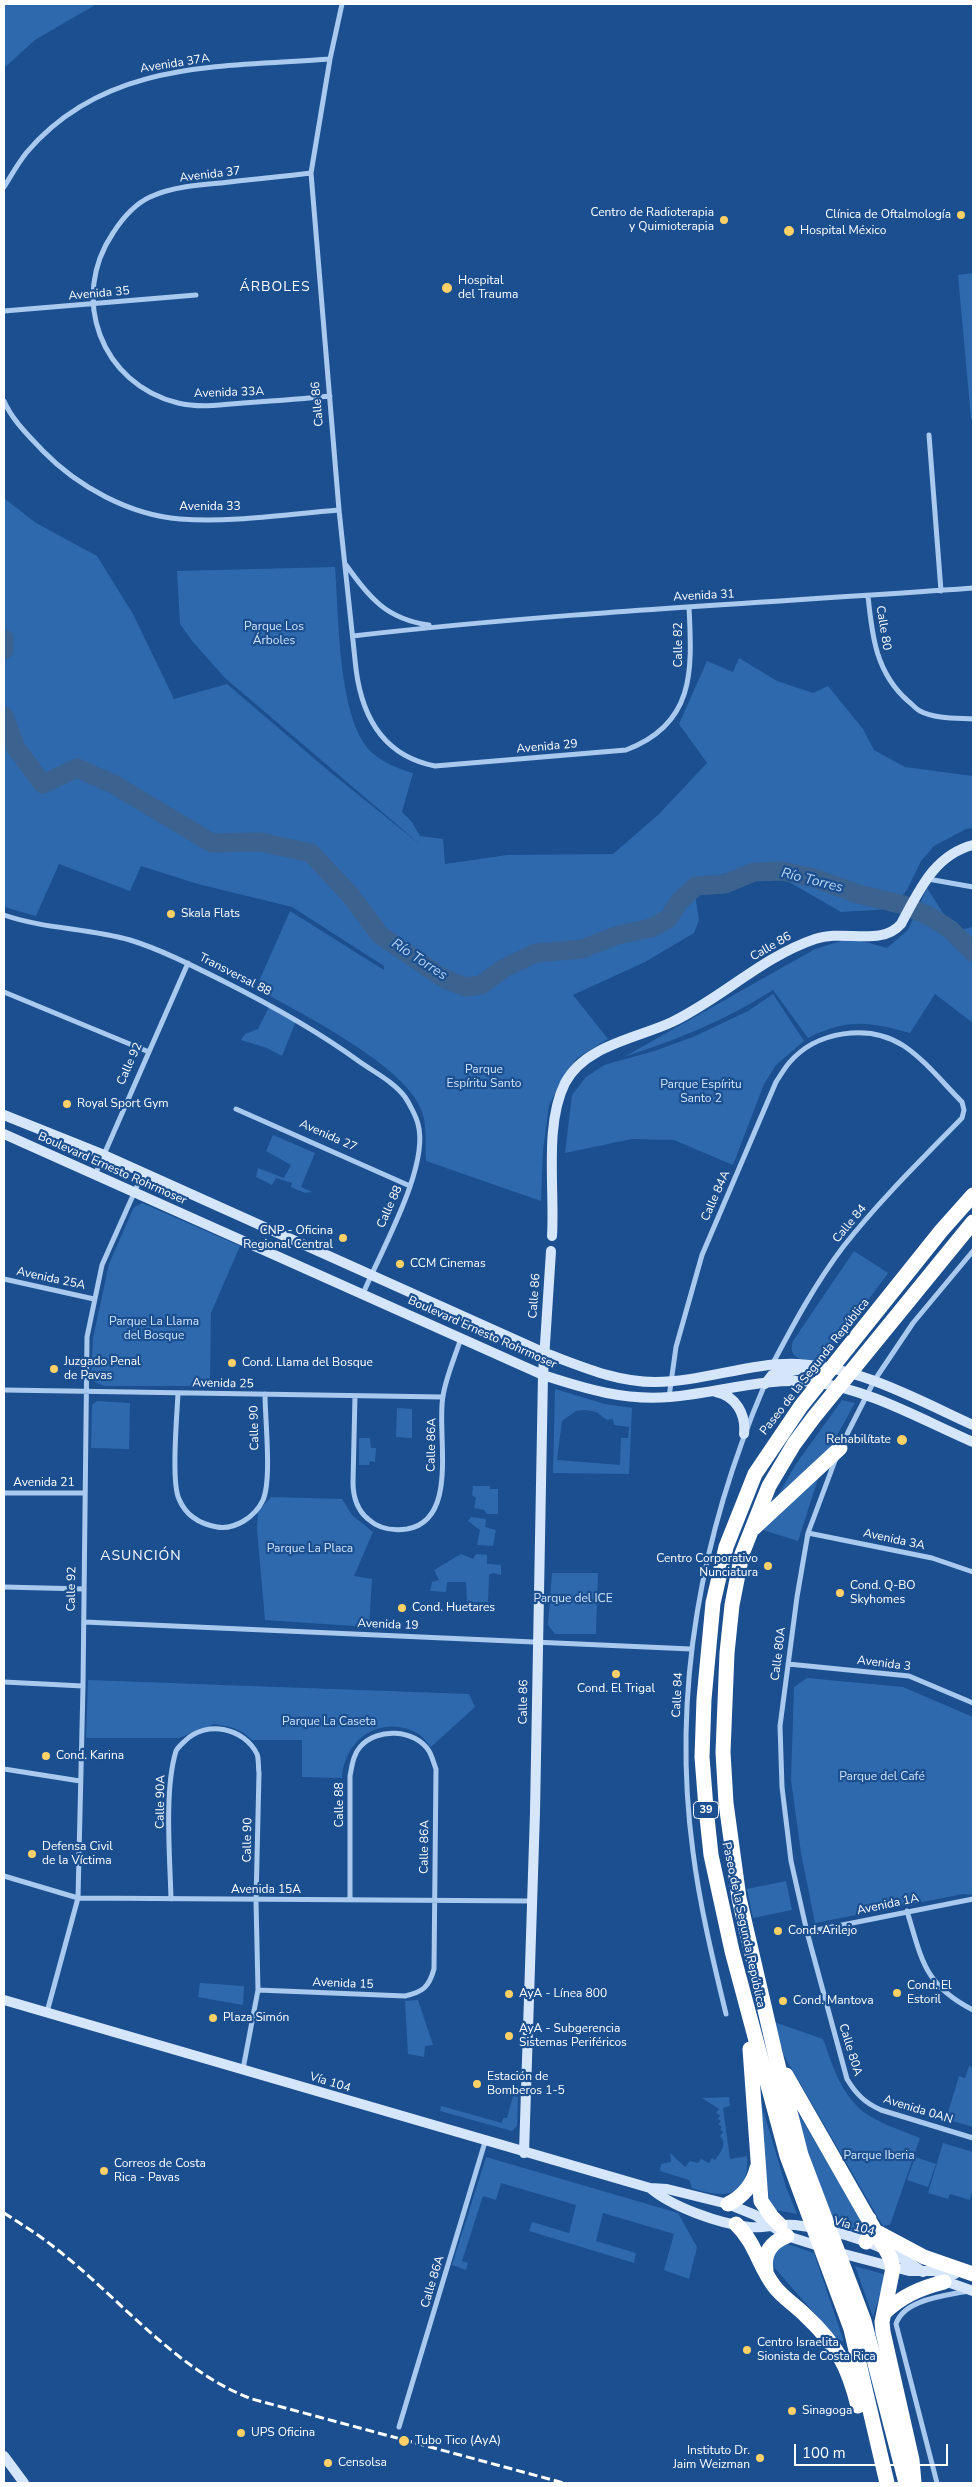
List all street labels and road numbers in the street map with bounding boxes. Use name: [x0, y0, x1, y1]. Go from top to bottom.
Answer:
street label: Avenida 37A: [139, 51, 211, 77]
street label: Avenida 37: [179, 164, 241, 186]
street label: Avenida 35: [68, 284, 130, 304]
street label: Calle 86: [309, 381, 327, 427]
street label: Avenida 33A: [194, 385, 264, 401]
street label: Avenida 33: [179, 500, 241, 514]
street label: Avenida 31: [673, 587, 735, 605]
street label: Calle 80: [872, 605, 894, 651]
street label: Calle 82: [672, 622, 686, 668]
street label: Avenida 29: [516, 737, 578, 757]
street label: Calle 86: [748, 929, 794, 965]
street label: Transversal 88: [196, 951, 274, 999]
street label: Calle 92: [114, 1040, 146, 1088]
street label: Avenida 27: [297, 1117, 359, 1155]
street label: Boulevard Ernesto Rohrmoser: [35, 1130, 189, 1208]
street label: Calle 84A: [698, 1168, 734, 1224]
street label: Calle 88: [374, 1183, 406, 1231]
street label: Calle 84: [830, 1202, 870, 1246]
street label: Avenida 25A: [15, 1265, 87, 1293]
street label: Calle 86: [526, 1273, 544, 1319]
street label: Boulevard Ernesto Rohrmoser: [405, 1294, 559, 1372]
street label: Paseo de la Segunda República: [757, 1296, 873, 1438]
street label: Avenida 25: [192, 1376, 254, 1392]
street label: Calle 90: [247, 1405, 263, 1451]
street label: Calle 86A: [424, 1418, 440, 1472]
street label: Avenida 21: [13, 1476, 75, 1490]
street label: Avenida 3A: [862, 1526, 926, 1554]
street label: Calle 92: [64, 1566, 80, 1612]
street label: Avenida 19: [357, 1617, 419, 1633]
street label: Calle 80A: [769, 1626, 789, 1682]
street label: Avenida 3: [856, 1654, 912, 1674]
street label: Calle 84: [670, 1672, 686, 1718]
street label: Calle 86: [516, 1679, 532, 1725]
street label: Calle 90A: [153, 1775, 169, 1829]
street label: Calle 88: [333, 1782, 347, 1828]
road number: 39: [694, 1802, 718, 1818]
street label: Calle 90: [240, 1817, 256, 1863]
street label: Calle 86A: [417, 1820, 433, 1874]
street label: Paseo de la Segunda República: [718, 1841, 768, 2009]
street label: Avenida 15A: [231, 1883, 301, 1897]
street label: Avenida 1A: [856, 1891, 920, 1919]
street label: Avenida 15: [312, 1976, 374, 1992]
street label: Calle 80A: [835, 2022, 865, 2078]
street label: Vía 104: [308, 2070, 352, 2096]
street label: Avenida 0AN: [882, 2093, 954, 2127]
street label: Vía 104: [832, 2214, 876, 2240]
street label: Calle 86A: [418, 2254, 448, 2310]

